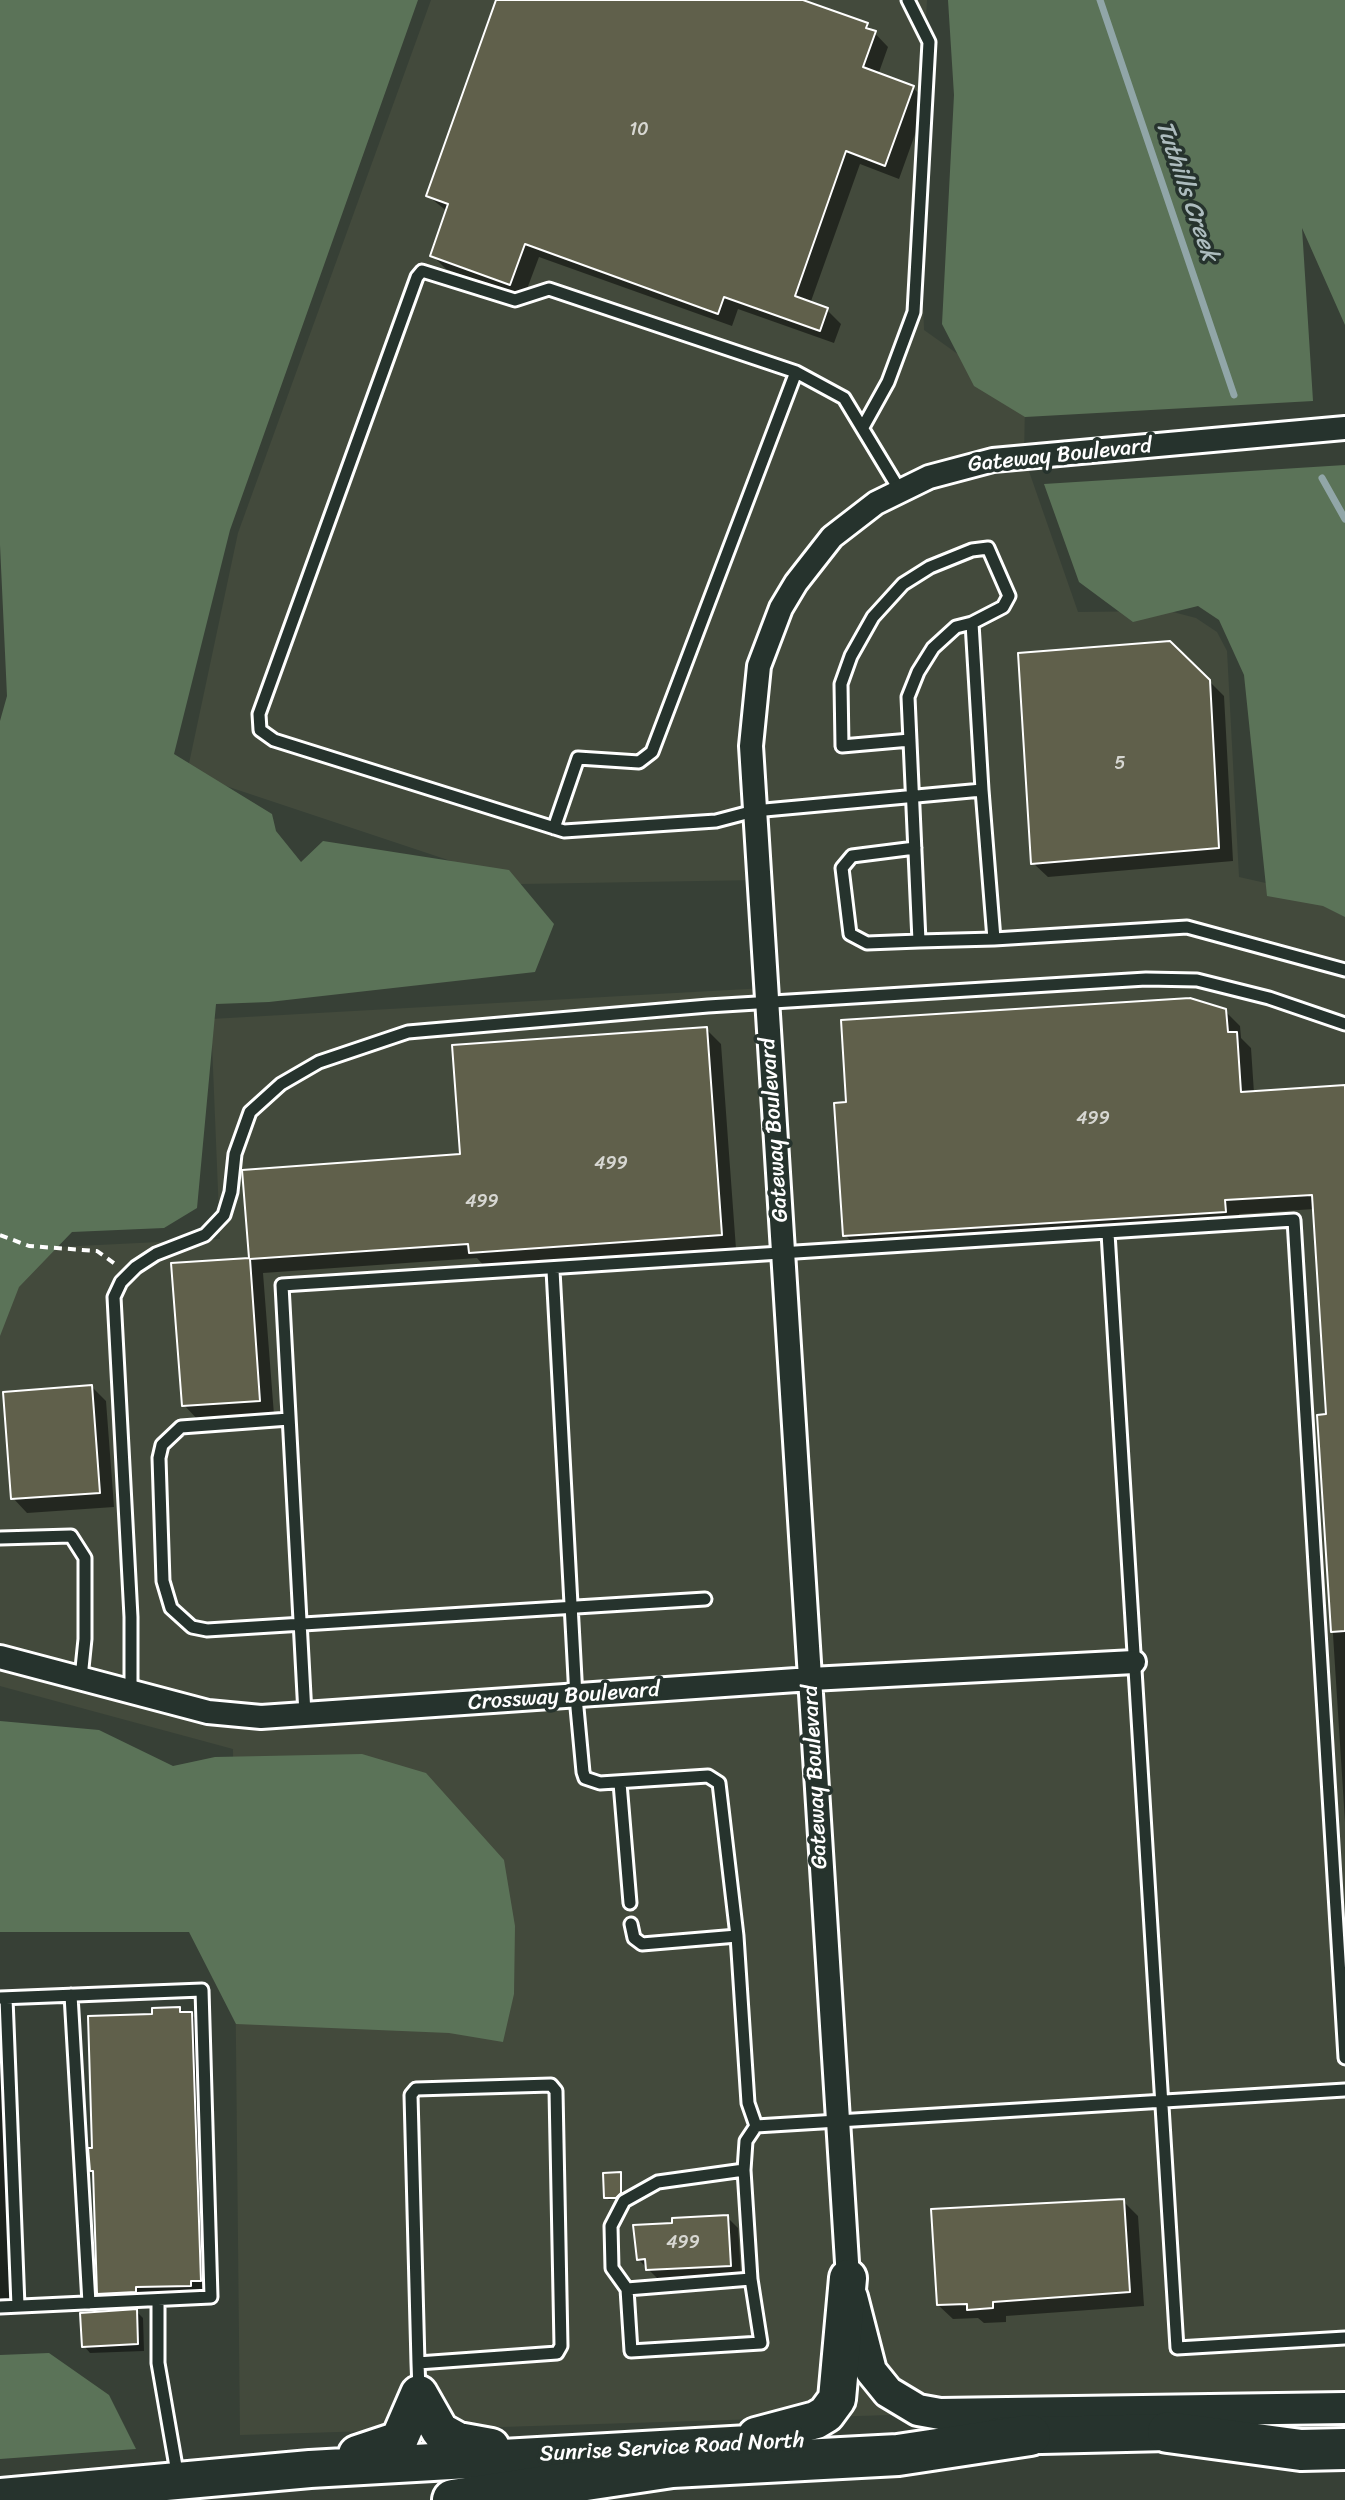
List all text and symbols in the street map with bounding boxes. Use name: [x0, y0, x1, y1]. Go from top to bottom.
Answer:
water label: Tuthills Creek: [1148, 117, 1224, 265]
house number: 10: [629, 119, 649, 141]
street label: Gateway Boulevard: [967, 433, 1153, 479]
house number: 5: [1115, 753, 1125, 775]
street label: Gateway Boulevard: [755, 1037, 795, 1223]
house number: 499: [1076, 1108, 1110, 1130]
house number: 499: [594, 1153, 628, 1175]
house number: 499: [465, 1191, 499, 1213]
street label: Crossway Boulevard: [467, 1677, 661, 1717]
street label: Gateway Boulevard: [798, 1684, 834, 1870]
house number: 499: [666, 2232, 700, 2254]
street label: Sunrise Service Road North: [539, 2428, 805, 2468]

